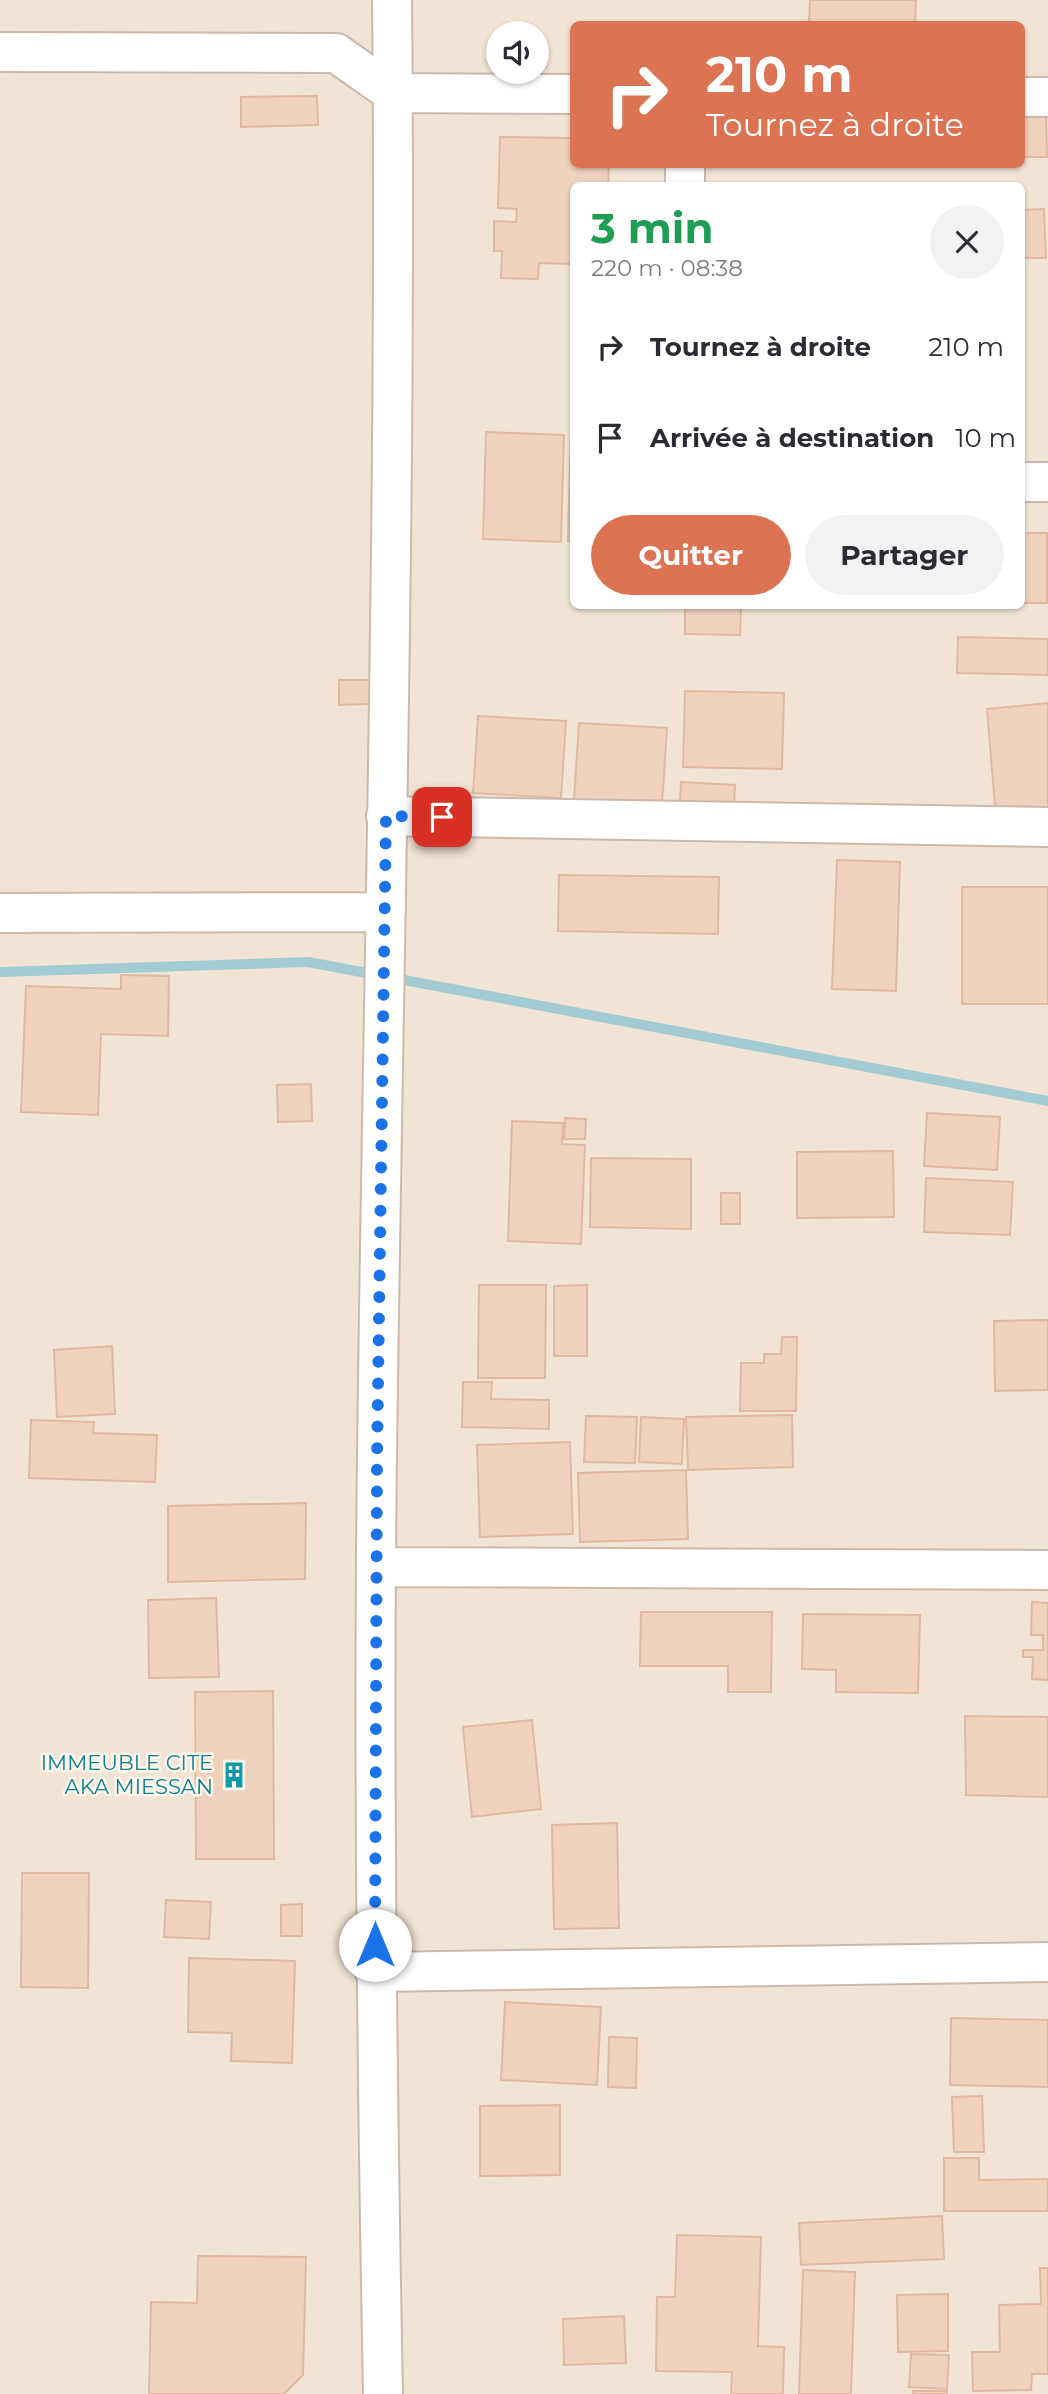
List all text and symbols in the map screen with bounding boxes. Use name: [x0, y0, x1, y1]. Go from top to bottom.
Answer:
map controls: [486, 21, 549, 84]
button: sound: [486, 21, 549, 84]
text: 210 m: [706, 45, 853, 104]
icon: right: [591, 49, 682, 140]
text: Tournez à droite: [706, 105, 964, 144]
text: 3 min: [591, 202, 713, 254]
button: close: [930, 205, 1004, 279]
text: 220 m · 08:38: [591, 254, 743, 282]
icon: right: [591, 328, 629, 366]
text: Tournez à droite: [650, 331, 871, 363]
text: 210 m: [928, 331, 1004, 363]
icon: arrive: [591, 419, 629, 457]
text: Arrivée à destination: [650, 422, 934, 454]
text: 10 m: [955, 422, 1016, 454]
button: Quitter: [591, 515, 791, 595]
button: Partager: [805, 515, 1004, 595]
pin: [412, 787, 472, 847]
icon: arrive: [423, 798, 461, 836]
place label: IMMEUBLE CITE AKA MIESSAN: [41, 1750, 213, 1799]
building icon: IMMEUBLE CITE AKA MIESSAN: [219, 1760, 249, 1790]
position arrow: [338, 1908, 412, 1982]

